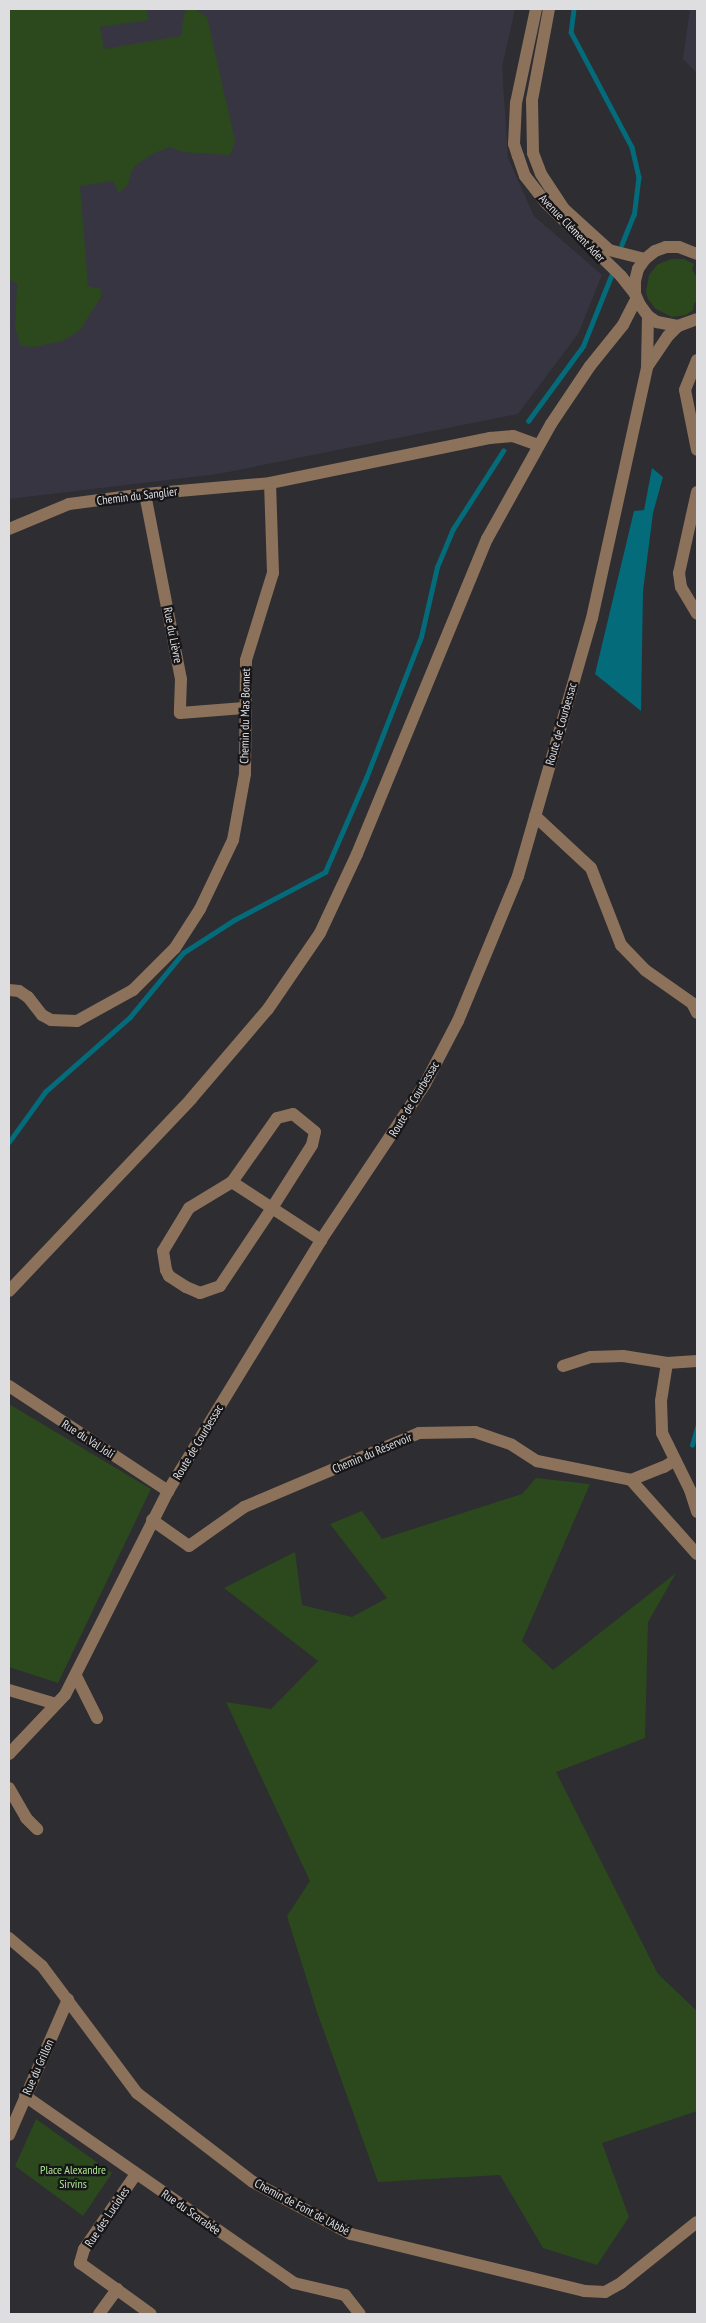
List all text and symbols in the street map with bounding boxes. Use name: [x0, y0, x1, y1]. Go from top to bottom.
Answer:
street label: Avenue Clément Ader: [536, 191, 608, 265]
street label: Chemin du Sanglier: [96, 484, 178, 508]
street label: Rue du Lièvre: [161, 606, 185, 664]
street label: Chemin du Mas Bonnet: [237, 668, 253, 764]
street label: Route de Courbessac: [542, 681, 580, 767]
street label: Route de Courbessac: [386, 1059, 442, 1139]
street label: Route de Courbessac: [170, 1402, 226, 1482]
street label: Rue du Val Joli: [59, 1417, 117, 1461]
street label: Chemin du Réservoir: [330, 1430, 414, 1476]
street label: Rue du Grillon: [19, 2037, 57, 2097]
park label: Place Alexandre Sirvins: [40, 2163, 106, 2191]
street label: Chemin de Font de l'Abbé: [252, 2176, 352, 2238]
street label: Rue des Lucioles: [82, 2184, 132, 2250]
street label: Rue du Scarabée: [159, 2186, 223, 2238]

